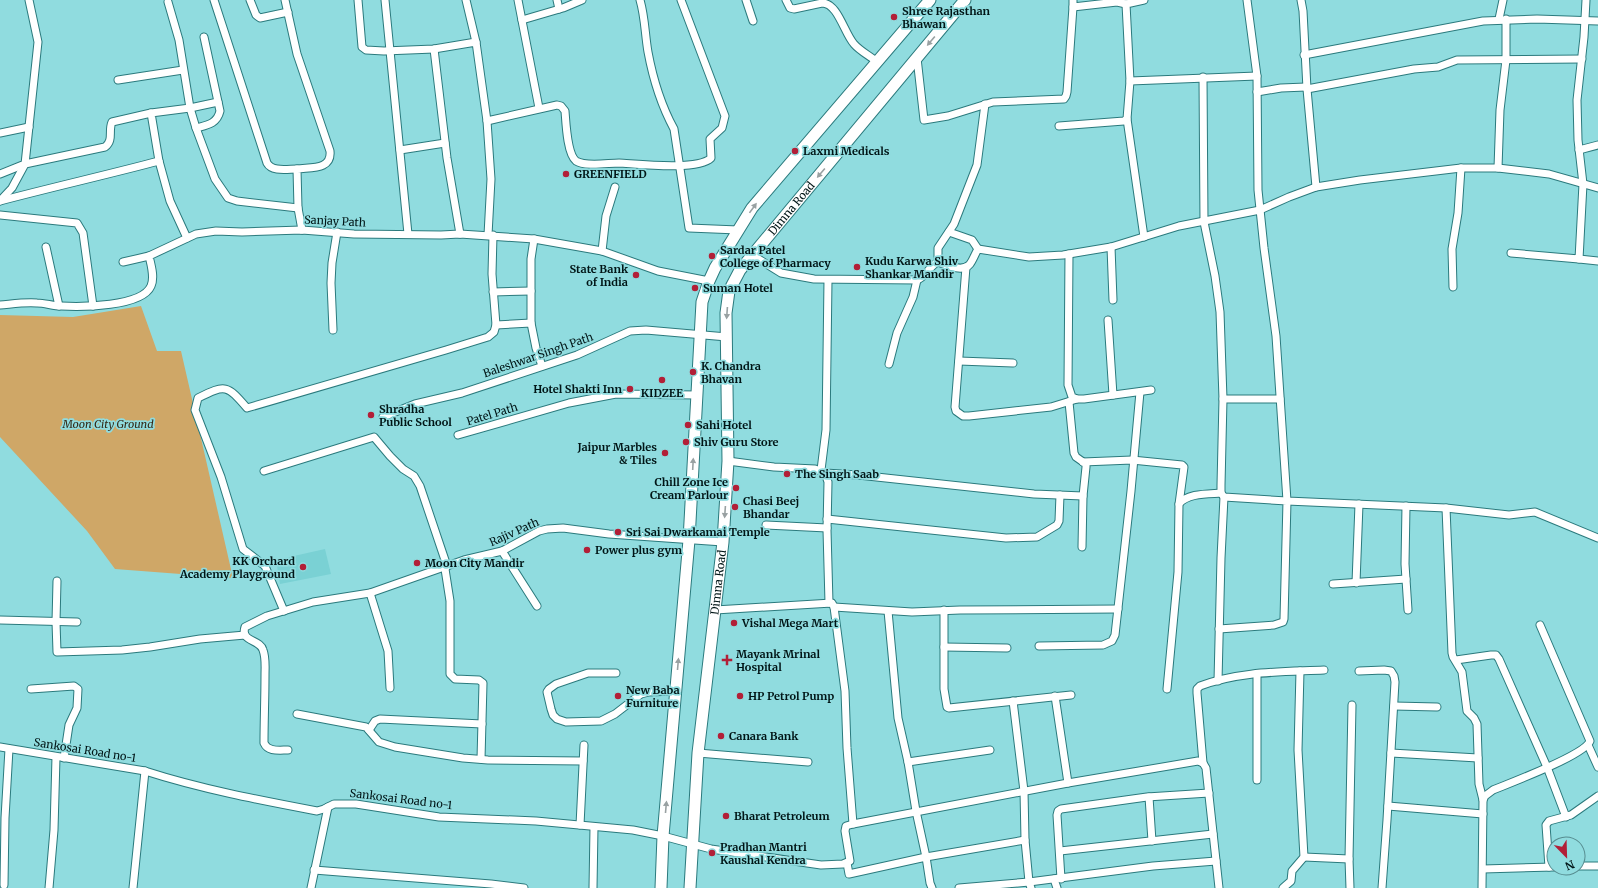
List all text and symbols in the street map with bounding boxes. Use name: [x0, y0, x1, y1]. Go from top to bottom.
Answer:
place label: Shree Rajasthan Bhawan: [902, 4, 991, 31]
marker: Shree Rajasthan Bhawan: [889, 12, 899, 22]
one-way arrow: [927, 35, 936, 46]
place label: Laxmi Medicals: [803, 144, 890, 158]
marker: Laxmi Medicals: [790, 146, 800, 156]
place label: GREENFIELD: [574, 167, 647, 181]
one-way arrow: [816, 167, 825, 178]
marker: GREENFIELD: [561, 169, 571, 179]
street label: Dimna Road: [765, 179, 818, 238]
one-way arrow: [749, 203, 757, 213]
street label: Sanjay Path: [304, 212, 367, 230]
place label: Sardar Patel College of Pharmacy: [720, 243, 831, 270]
marker: Sardar Patel College of Pharmacy: [707, 251, 717, 261]
place label: Kudu Karwa Shiv Shankar Mandir: [865, 254, 959, 281]
place label: State Bank of India: [570, 262, 629, 289]
marker: Kudu Karwa Shiv Shankar Mandir: [852, 262, 862, 272]
marker: State Bank of India: [631, 270, 641, 280]
place label: Suman Hotel: [703, 281, 773, 295]
marker: Suman Hotel: [690, 283, 700, 293]
one-way arrow: [723, 307, 730, 319]
street label: Baleshwar Singh Path: [481, 329, 596, 380]
place label: K. Chandra Bhavan: [701, 359, 761, 386]
marker: K. Chandra Bhavan: [688, 367, 698, 377]
marker: KIDZEE: [657, 375, 667, 385]
place label: Hotel Shakti Inn: [533, 382, 623, 396]
marker: Hotel Shakti Inn: [625, 384, 635, 394]
place label: KIDZEE: [641, 386, 684, 400]
street label: Patel Path: [465, 399, 520, 428]
place label: Shradha Public School: [379, 402, 452, 429]
marker: Shradha Public School: [366, 410, 376, 420]
park label: Moon City Ground: [61, 417, 154, 431]
place label: Sahi Hotel: [696, 418, 752, 432]
marker: Sahi Hotel: [683, 420, 693, 430]
place label: Shiv Guru Store: [694, 435, 779, 449]
marker: Shiv Guru Store: [681, 437, 691, 447]
place label: Jaipur Marbles & Tiles: [576, 440, 657, 467]
marker: Jaipur Marbles & Tiles: [660, 448, 670, 458]
one-way arrow: [690, 458, 697, 470]
place label: The Singh Saab: [795, 467, 879, 481]
marker: The Singh Saab: [782, 469, 792, 479]
place label: Chill Zone Ice Cream Parlour: [650, 475, 728, 502]
marker: Chill Zone Ice Cream Parlour: [731, 483, 741, 493]
place label: Chasi Beej Bhandar: [743, 494, 799, 521]
marker: Chasi Beej Bhandar: [730, 502, 740, 512]
one-way arrow: [721, 506, 728, 518]
street label: Rajiv Path: [487, 515, 542, 549]
place label: Sri Sai Dwarkamai Temple: [626, 525, 770, 539]
marker: Sri Sai Dwarkamai Temple: [613, 527, 623, 537]
place label: Power plus gym: [595, 543, 682, 557]
marker: Power plus gym: [582, 545, 592, 555]
street label: Dimna Road: [707, 549, 729, 616]
place label: KK Orchard Academy Playground: [179, 554, 295, 581]
place label: Moon City Mandir: [425, 556, 524, 570]
marker: Moon City Mandir: [412, 558, 422, 568]
marker: KK Orchard Academy Playground: [298, 562, 308, 572]
place label: Vishal Mega Mart: [741, 616, 839, 630]
marker: Vishal Mega Mart: [729, 618, 739, 628]
place label: Mayank Mrinal Hospital: [736, 647, 821, 674]
marker: Mayank Mrinal Hospital: [721, 654, 733, 666]
one-way arrow: [674, 658, 681, 670]
place label: New Baba Furniture: [626, 683, 680, 710]
place label: HP Petrol Pump: [748, 689, 834, 703]
marker: New Baba Furniture: [613, 691, 623, 701]
marker: HP Petrol Pump: [735, 691, 745, 701]
place label: Canara Bank: [729, 729, 799, 743]
marker: Canara Bank: [716, 731, 726, 741]
street label: Sankosai Road no-1: [33, 735, 137, 765]
street label: Sankosai Road no-1: [349, 786, 453, 812]
one-way arrow: [662, 801, 669, 813]
place label: Bharat Petroleum: [734, 809, 830, 823]
marker: Bharat Petroleum: [721, 811, 731, 821]
north arrow: [1546, 836, 1586, 876]
place label: Pradhan Mantri Kaushal Kendra: [720, 840, 807, 867]
marker: Pradhan Mantri Kaushal Kendra: [707, 848, 717, 858]
text: N: [1563, 857, 1577, 873]

